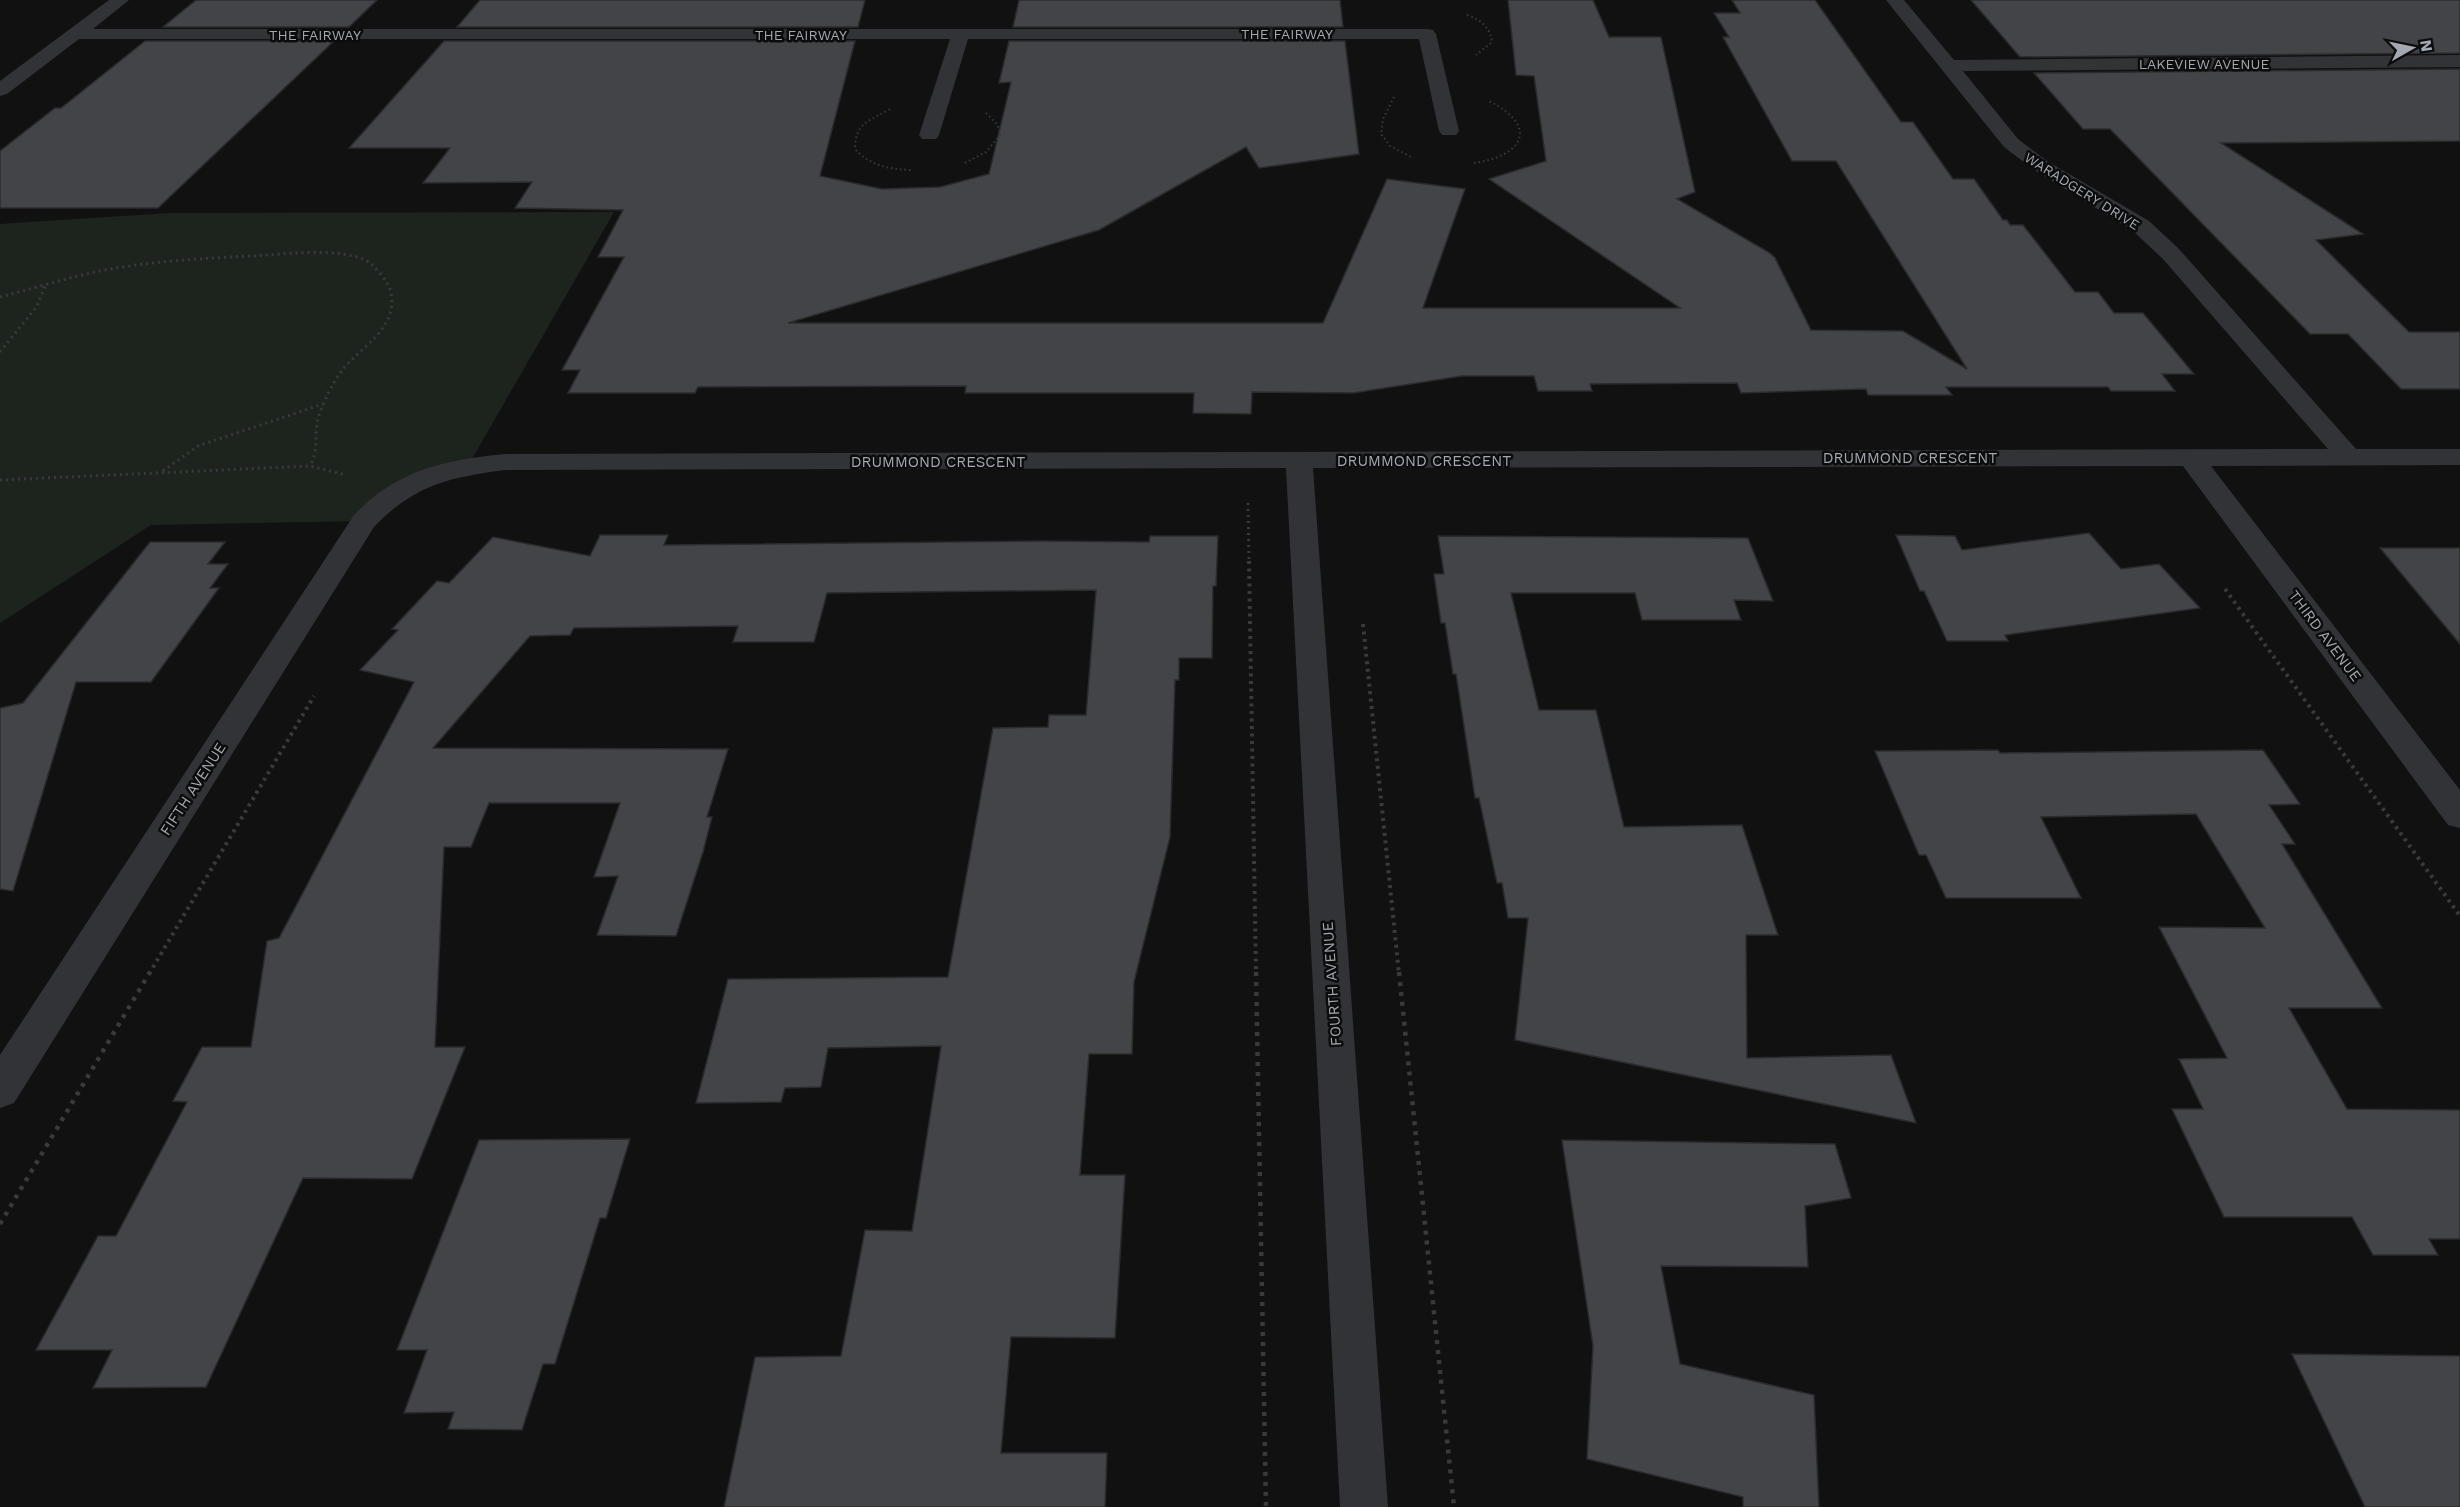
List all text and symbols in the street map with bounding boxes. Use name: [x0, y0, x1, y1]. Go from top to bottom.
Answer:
north arrow: [2382, 18, 2442, 78]
street label: THE FAIRWAY: [1241, 26, 1333, 42]
street label: THE FAIRWAY: [269, 27, 361, 43]
street label: THE FAIRWAY: [755, 27, 847, 43]
text: N: [2416, 38, 2437, 53]
street label: LAKEVIEW AVENUE: [2139, 56, 2269, 72]
street label: WARADGERY DRIVE: [2022, 149, 2143, 233]
street label: DRUMMOND CRESCENT: [1823, 449, 1997, 467]
street label: DRUMMOND CRESCENT: [1337, 452, 1511, 470]
street label: DRUMMOND CRESCENT: [851, 453, 1025, 471]
street label: THIRD AVENUE: [2285, 587, 2365, 685]
street label: FIFTH AVENUE: [156, 739, 230, 839]
street label: FOURTH AVENUE: [1319, 921, 1345, 1047]

